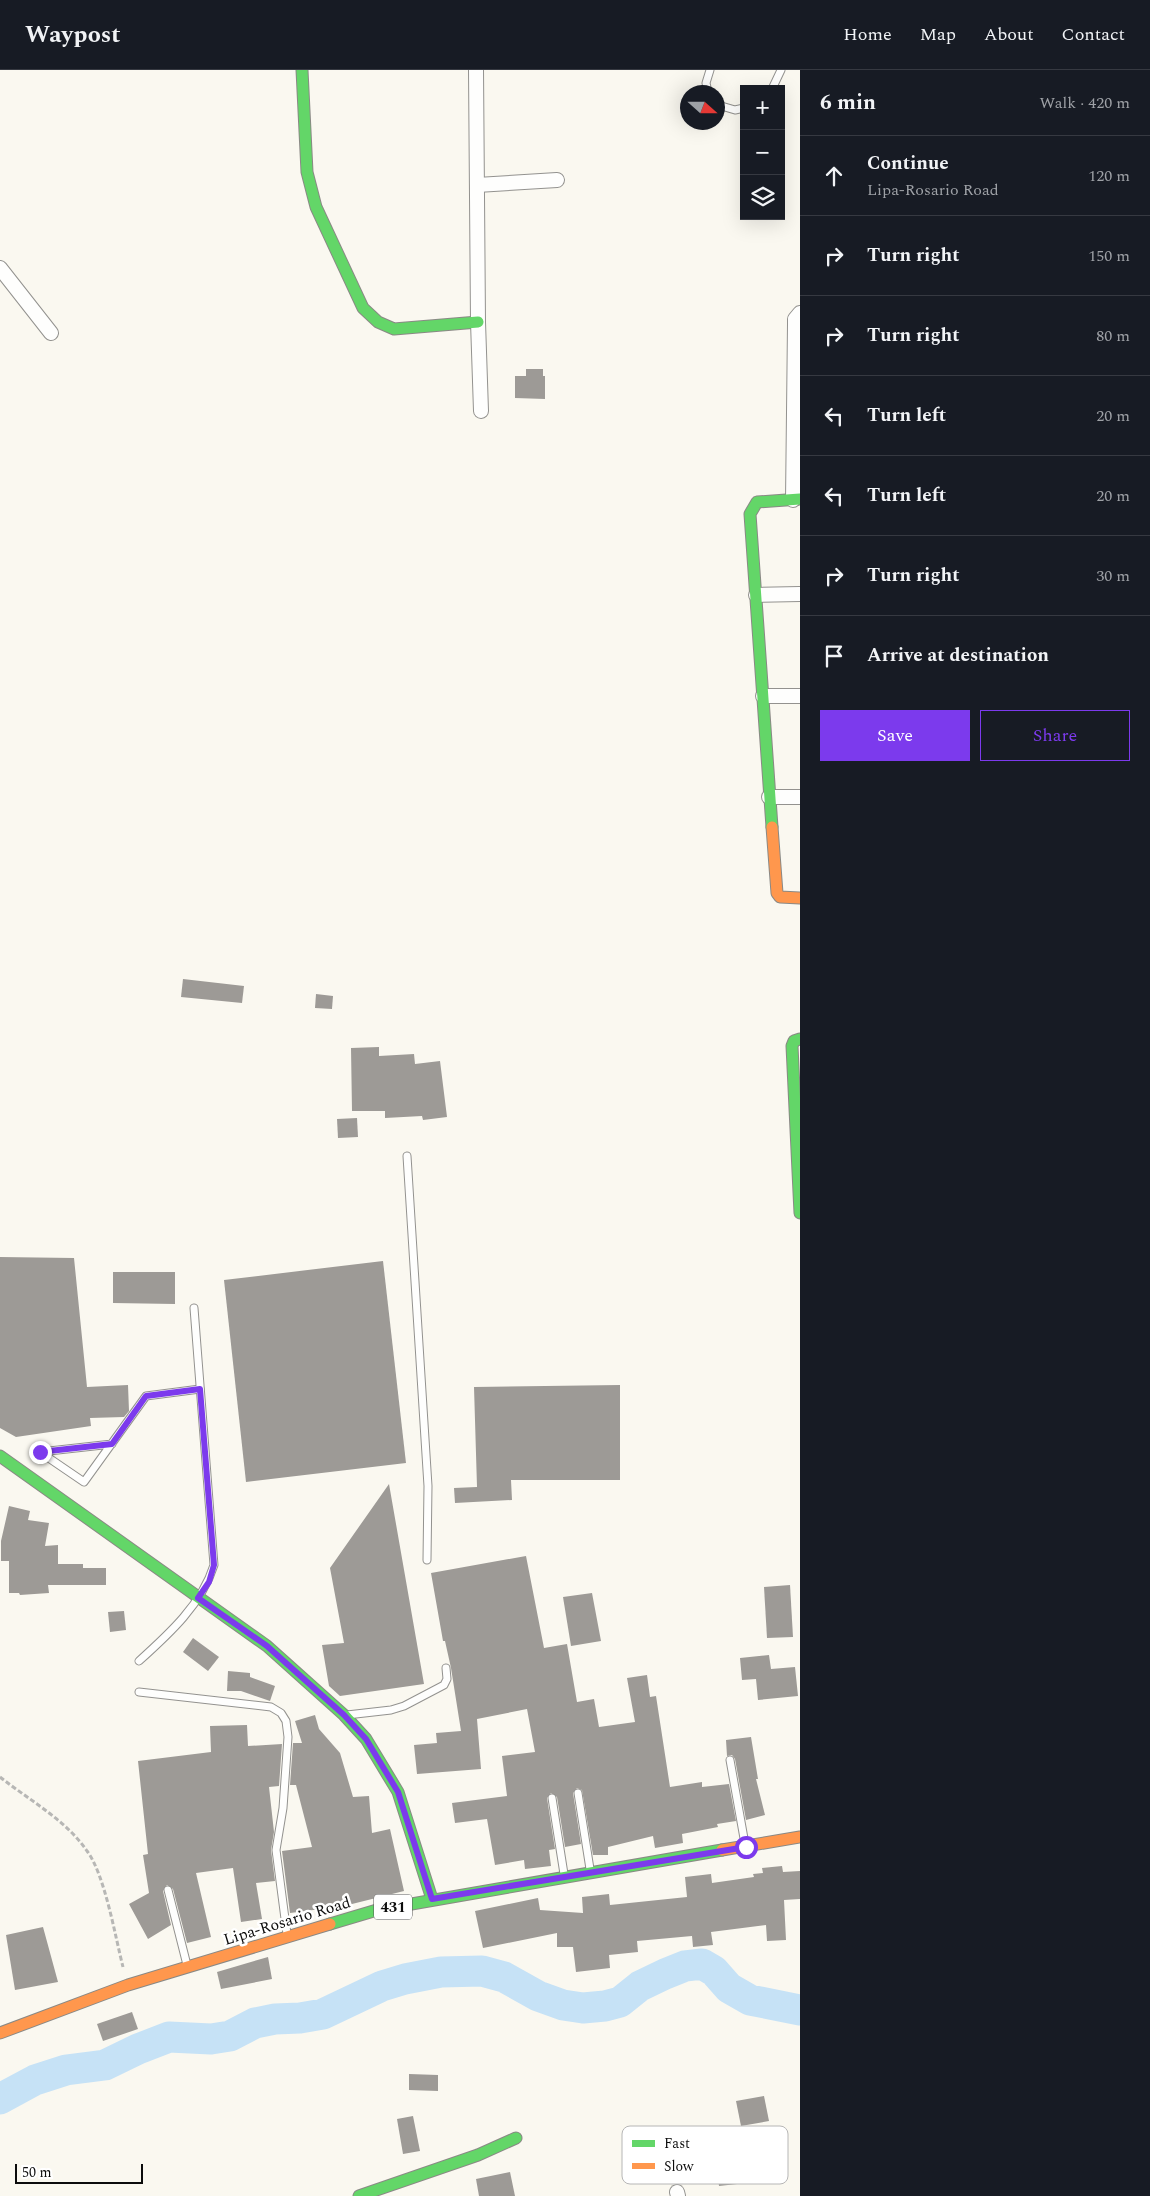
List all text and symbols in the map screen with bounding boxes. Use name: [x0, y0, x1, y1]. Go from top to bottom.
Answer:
text: Waypost: [25, 17, 121, 53]
text: Home: [843, 21, 892, 48]
text: Map: [920, 21, 956, 48]
text: About: [984, 21, 1034, 48]
text: Contact: [1062, 21, 1125, 48]
north arrow: [680, 85, 725, 130]
map controls: [740, 85, 785, 220]
button: +: [740, 85, 785, 130]
text: 6 min: [820, 87, 876, 119]
text: Walk · 420 m: [1039, 91, 1130, 115]
button: −: [740, 130, 785, 175]
text: Continue: [867, 149, 949, 178]
icon: ahead: [820, 162, 848, 190]
text: 120 m: [1088, 164, 1130, 188]
button: layers: [740, 175, 785, 220]
text: Lipa-Rosario Road: [867, 178, 999, 202]
text: Turn right: [867, 241, 960, 270]
icon: right: [820, 242, 848, 270]
text: 150 m: [1088, 244, 1130, 268]
text: Turn right: [867, 321, 960, 350]
icon: right: [820, 322, 848, 350]
text: 80 m: [1096, 324, 1130, 348]
text: Turn left: [867, 401, 946, 430]
icon: left: [820, 402, 848, 430]
text: 20 m: [1096, 404, 1130, 428]
text: Turn left: [867, 481, 946, 510]
icon: left: [820, 482, 848, 510]
text: 20 m: [1096, 484, 1130, 508]
text: Turn right: [867, 561, 960, 590]
icon: right: [820, 562, 848, 590]
text: 30 m: [1096, 564, 1130, 588]
text: Arrive at destination: [867, 641, 1049, 670]
icon: arrive: [820, 642, 848, 670]
button: Save: [820, 710, 970, 761]
button: Share: [980, 710, 1130, 761]
route end: [29, 1441, 52, 1464]
route start: [735, 1836, 758, 1859]
street label: Lipa-Rosario Road: [220, 1890, 354, 1952]
road number: 431: [374, 1894, 412, 1920]
legend: [622, 2126, 788, 2184]
text: Fast: [664, 2133, 690, 2154]
text: Slow: [664, 2156, 694, 2177]
scale bar: [15, 2161, 142, 2184]
text: 50 m: [22, 2162, 52, 2183]

